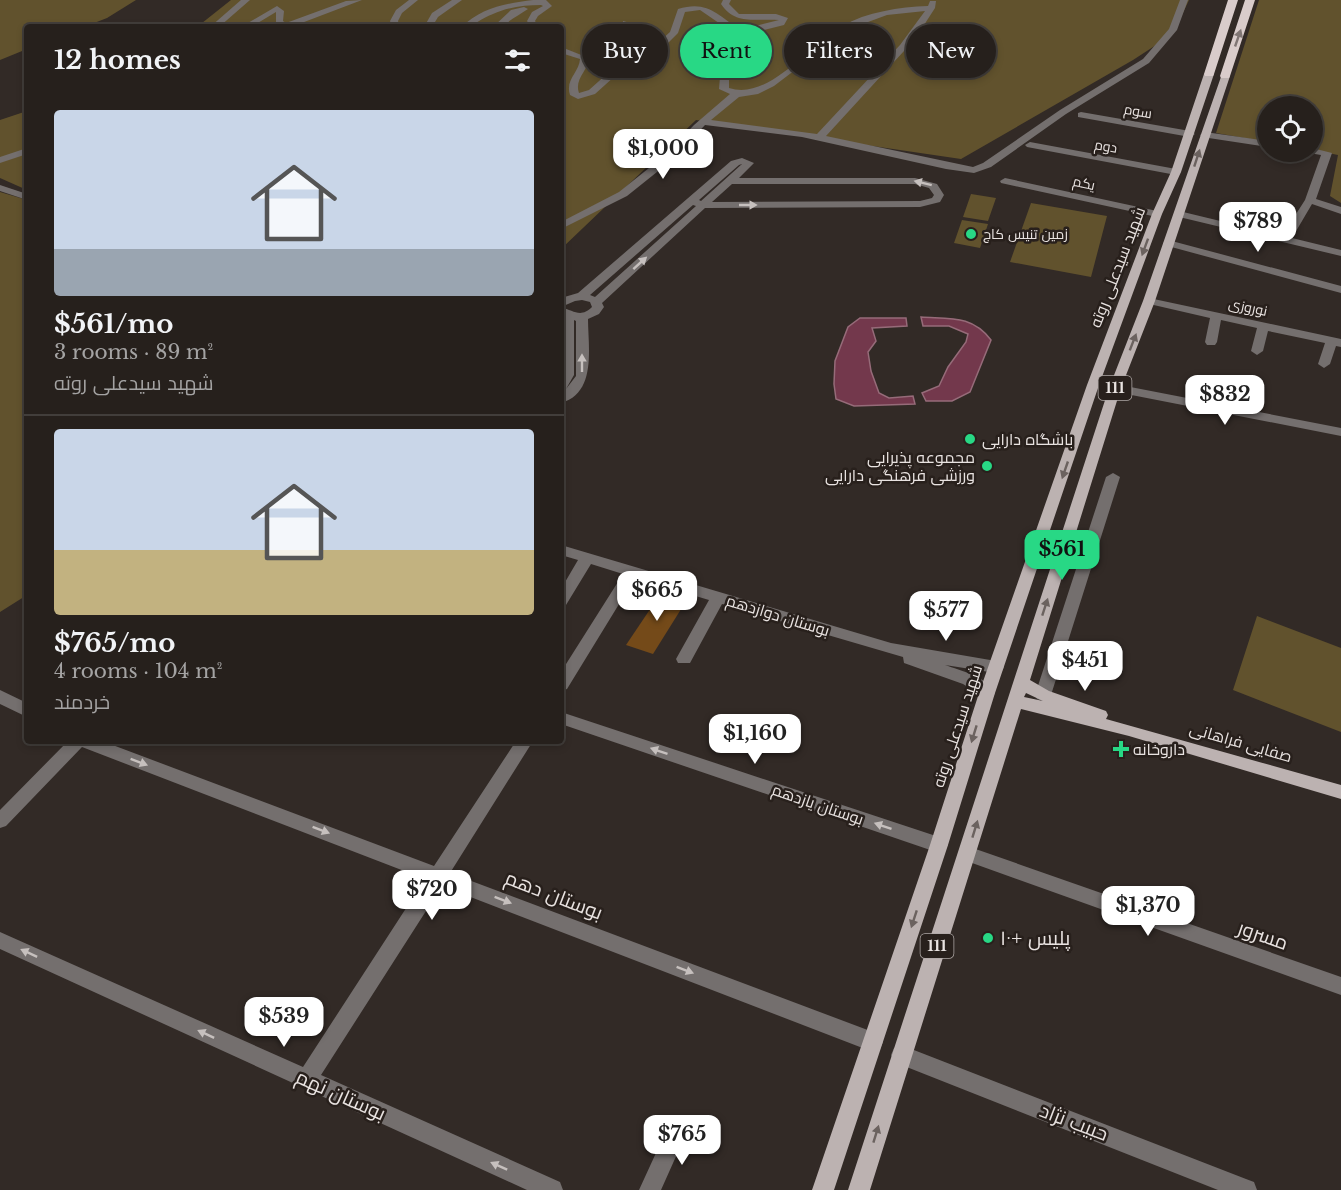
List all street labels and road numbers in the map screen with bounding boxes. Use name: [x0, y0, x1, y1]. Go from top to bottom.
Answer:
street label: سوم: [1122, 100, 1154, 123]
street label: دوم: [1093, 135, 1119, 158]
street label: یکم: [1071, 172, 1097, 195]
street label: شهید سیدعلی روته: [1085, 204, 1150, 331]
street label: نوروزی: [1227, 294, 1269, 320]
road number: 111: [1098, 376, 1132, 400]
street label: بوستان دوازدهم: [723, 590, 832, 642]
street label: شهید سیدعلی روته: [928, 662, 987, 790]
street label: صفایی فراهانی: [1187, 718, 1295, 767]
street label: بوستان یازدهم: [769, 779, 866, 831]
street label: بوستان دهم: [501, 865, 606, 927]
street label: مسرور: [1234, 915, 1291, 955]
road number: 111: [920, 934, 954, 958]
street label: بوستان نهم: [291, 1065, 390, 1127]
street label: حبیب نژاد: [1036, 1098, 1112, 1146]

